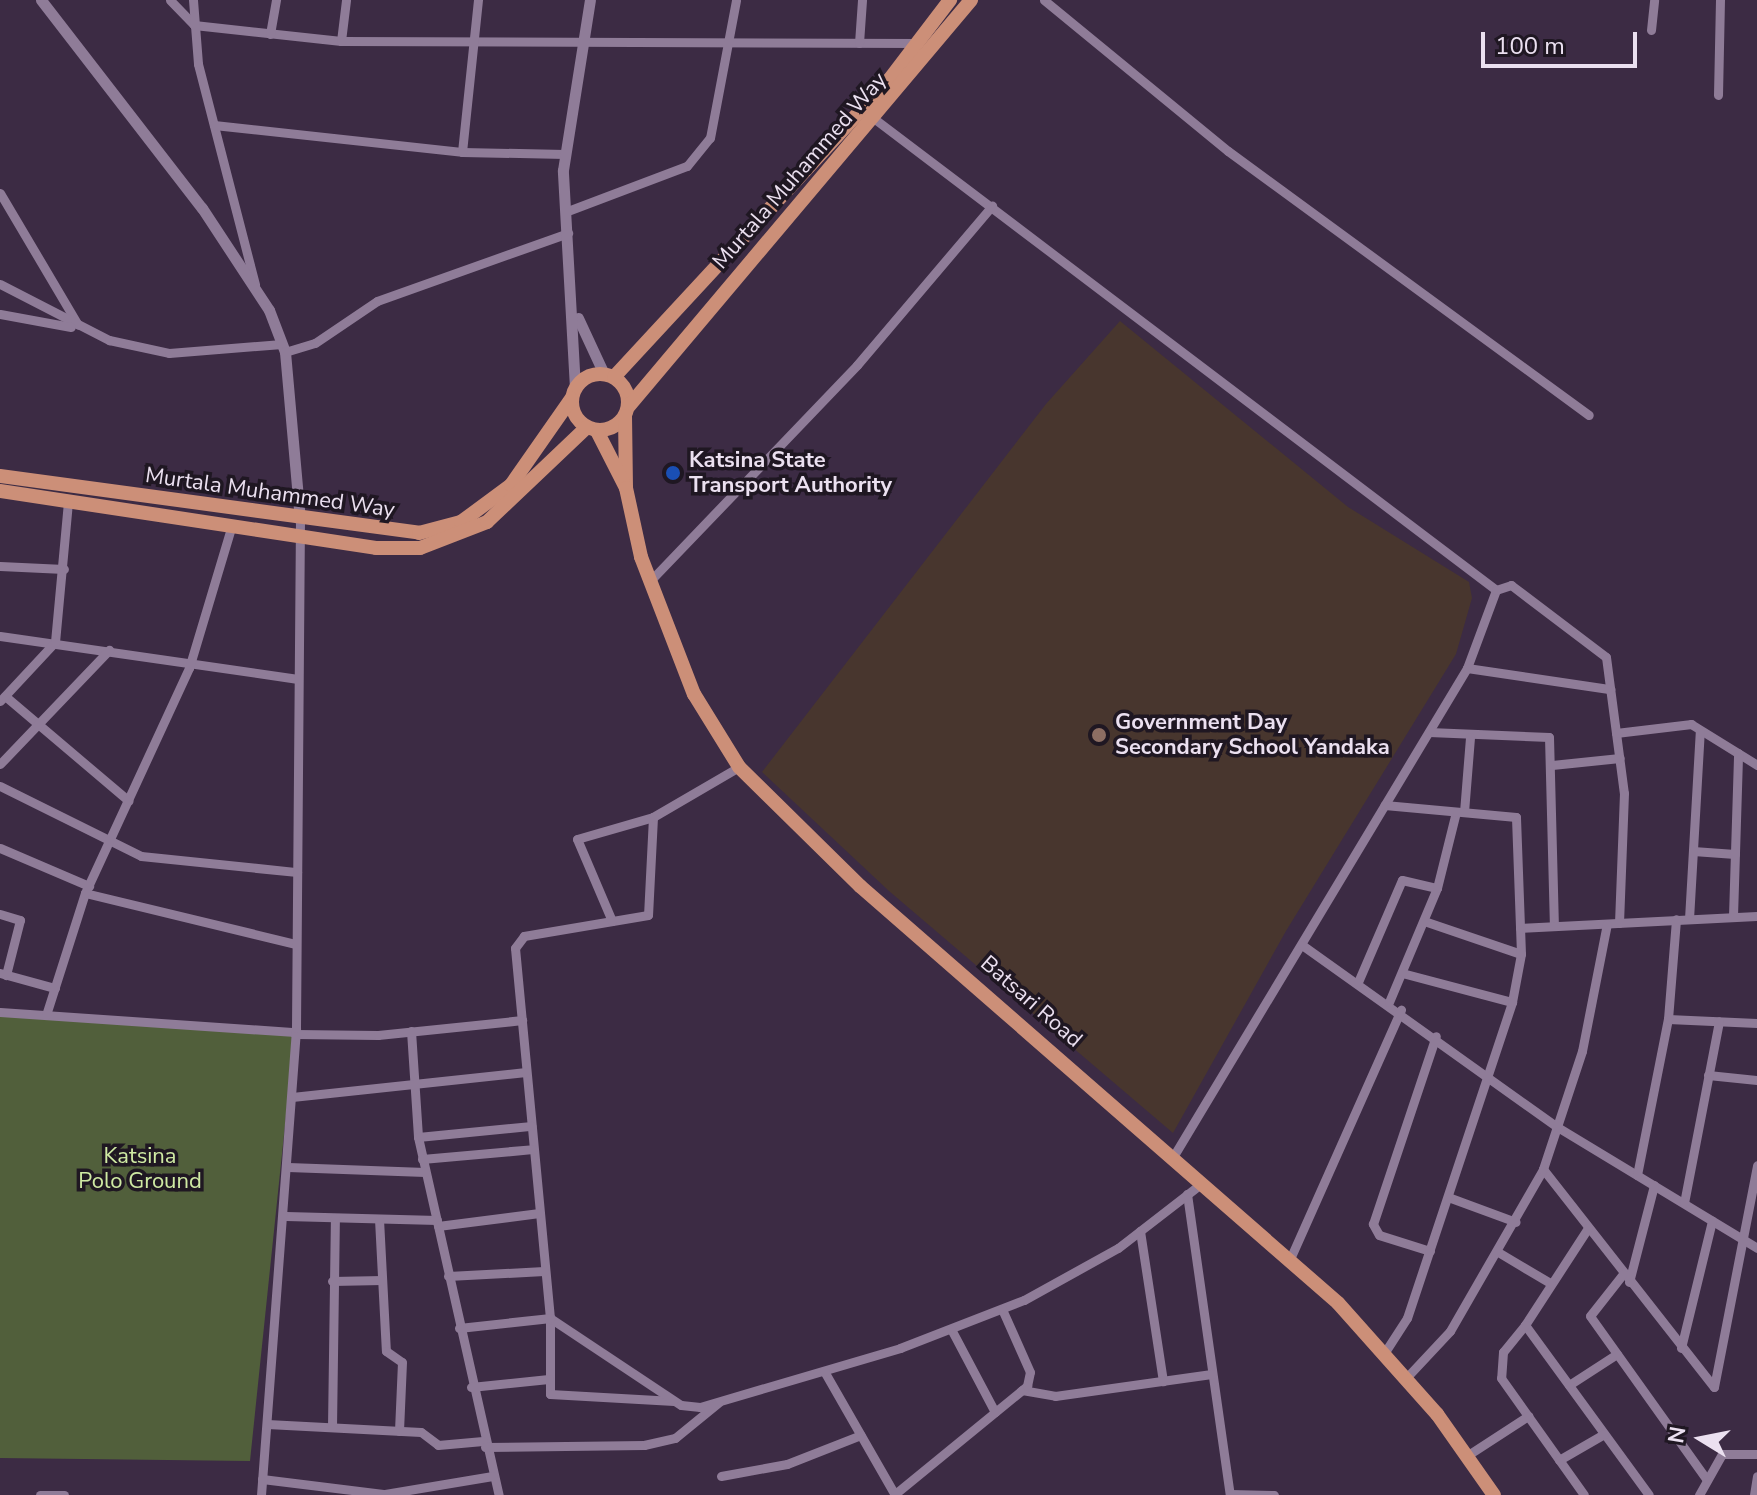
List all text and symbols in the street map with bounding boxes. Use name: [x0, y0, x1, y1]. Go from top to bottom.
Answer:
scale bar: [1485, 16, 1641, 66]
text: 100 m: [1495, 30, 1565, 62]
street label: Murtala Muhammed Way: [707, 67, 893, 275]
place label: Katsina State Transport Authority: [689, 447, 892, 498]
street label: Murtala Muhammed Way: [144, 462, 396, 524]
marker: Katsina State Transport Authority: [664, 464, 682, 482]
place label: Government Day Secondary School Yandaka: [1115, 709, 1390, 760]
marker: Government Day Secondary School Yandaka: [1090, 726, 1108, 744]
street label: Batsari Road: [975, 951, 1087, 1053]
park label: Katsina Polo Ground: [78, 1143, 202, 1194]
north arrow: [1661, 1399, 1741, 1479]
text: N: [1661, 1424, 1694, 1446]

